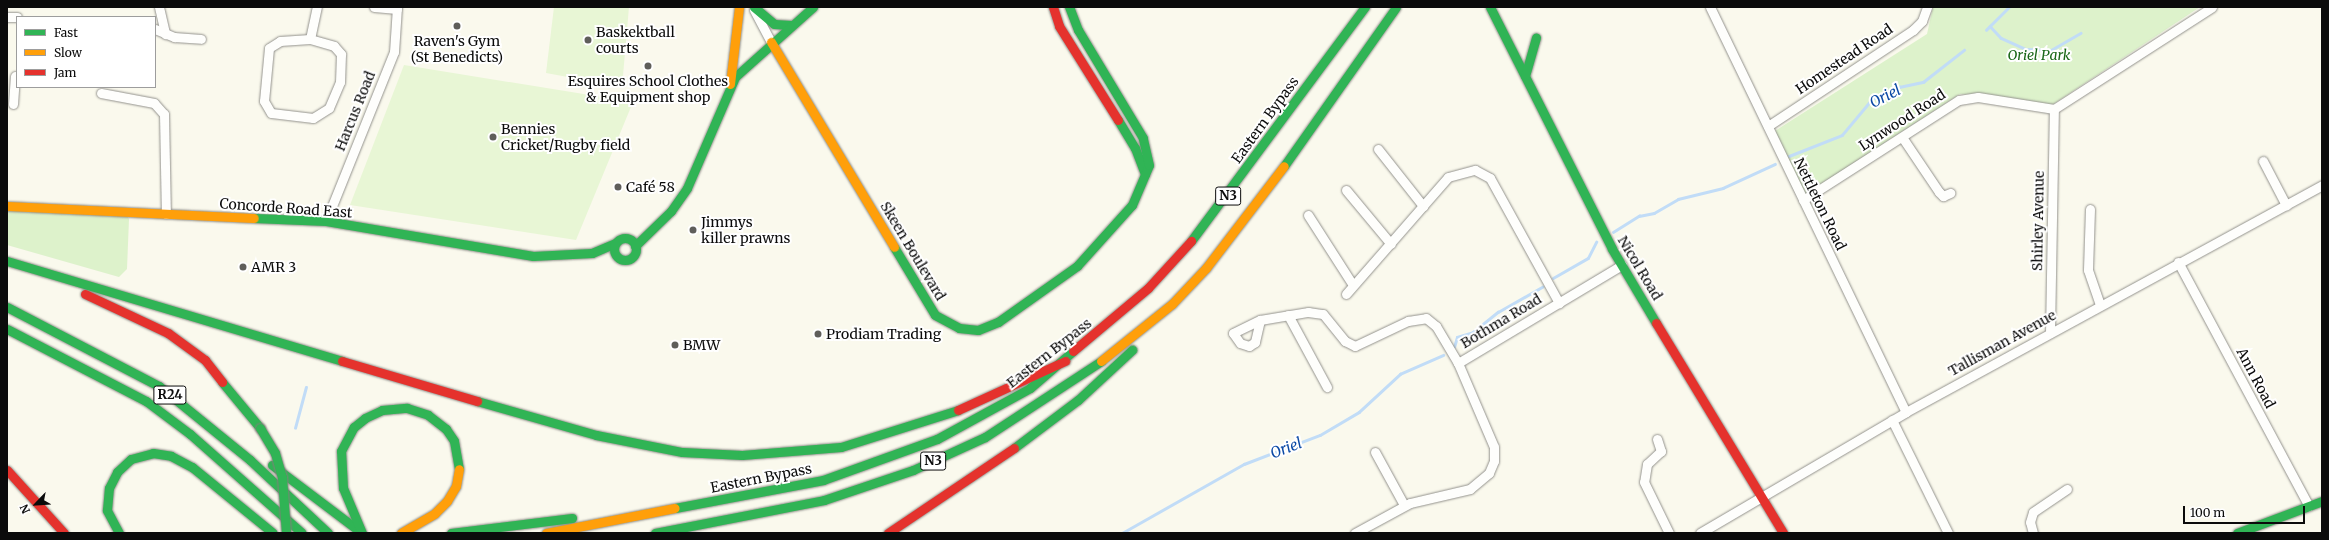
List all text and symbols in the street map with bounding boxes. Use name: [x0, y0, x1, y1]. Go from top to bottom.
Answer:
legend: [16, 16, 156, 88]
street label: Homestead Road: [1792, 20, 1896, 98]
marker: Raven's Gym (St Benedicts): [452, 21, 462, 31]
place label: Baskektball courts: [596, 24, 675, 56]
text: Fast: [54, 25, 78, 40]
place label: Raven's Gym (St Benedicts): [411, 33, 503, 66]
marker: Baskektball courts: [583, 35, 593, 45]
text: Slow: [54, 45, 82, 60]
park label: Oriel Park: [2008, 47, 2070, 63]
marker: Esquires School Clothes & Equipment shop: [643, 61, 653, 71]
text: Jam: [54, 65, 76, 80]
street label: Harcus Road: [331, 69, 379, 153]
place label: Esquires School Clothes & Equipment shop: [568, 73, 728, 106]
street label: Eastern Bypass: [1228, 73, 1302, 167]
water label: Oriel: [1866, 81, 1904, 111]
street label: Lynwood Road: [1856, 86, 1948, 154]
place label: Bennies Cricket/Rugby field: [501, 121, 630, 154]
marker: Bennies Cricket/Rugby field: [488, 132, 498, 142]
street label: Nettleton Road: [1790, 155, 1850, 253]
street label: Shirley Avenue: [2029, 171, 2047, 271]
place label: Café 58: [626, 179, 675, 195]
marker: Café 58: [613, 182, 623, 192]
road number: N3: [1215, 185, 1241, 207]
street label: Concorde Road East: [219, 195, 353, 221]
street label: Skeen Boulevard: [877, 199, 949, 303]
place label: Jimmys killer prawns: [701, 214, 790, 246]
marker: Jimmys killer prawns: [688, 225, 698, 235]
street label: Nicol Road: [1614, 233, 1666, 303]
place label: AMR 3: [251, 259, 296, 275]
marker: AMR 3: [238, 262, 248, 272]
street label: Bothma Road: [1458, 290, 1544, 352]
street label: Tallisman Avenue: [1945, 307, 2059, 379]
street label: Eastern Bypass: [1003, 315, 1095, 391]
place label: Prodiam Trading: [826, 326, 941, 342]
marker: Prodiam Trading: [813, 329, 823, 339]
place label: BMW: [683, 337, 720, 353]
marker: BMW: [670, 340, 680, 350]
street label: Ann Road: [2233, 345, 2279, 411]
road number: R24: [153, 384, 187, 406]
water label: Oriel: [1268, 434, 1304, 462]
road number: N3: [920, 450, 946, 472]
street label: Eastern Bypass: [709, 460, 813, 496]
north arrow: [16, 484, 56, 524]
scale bar: [2185, 498, 2307, 524]
text: N: [17, 502, 33, 516]
text: 100 m: [2190, 505, 2225, 520]

